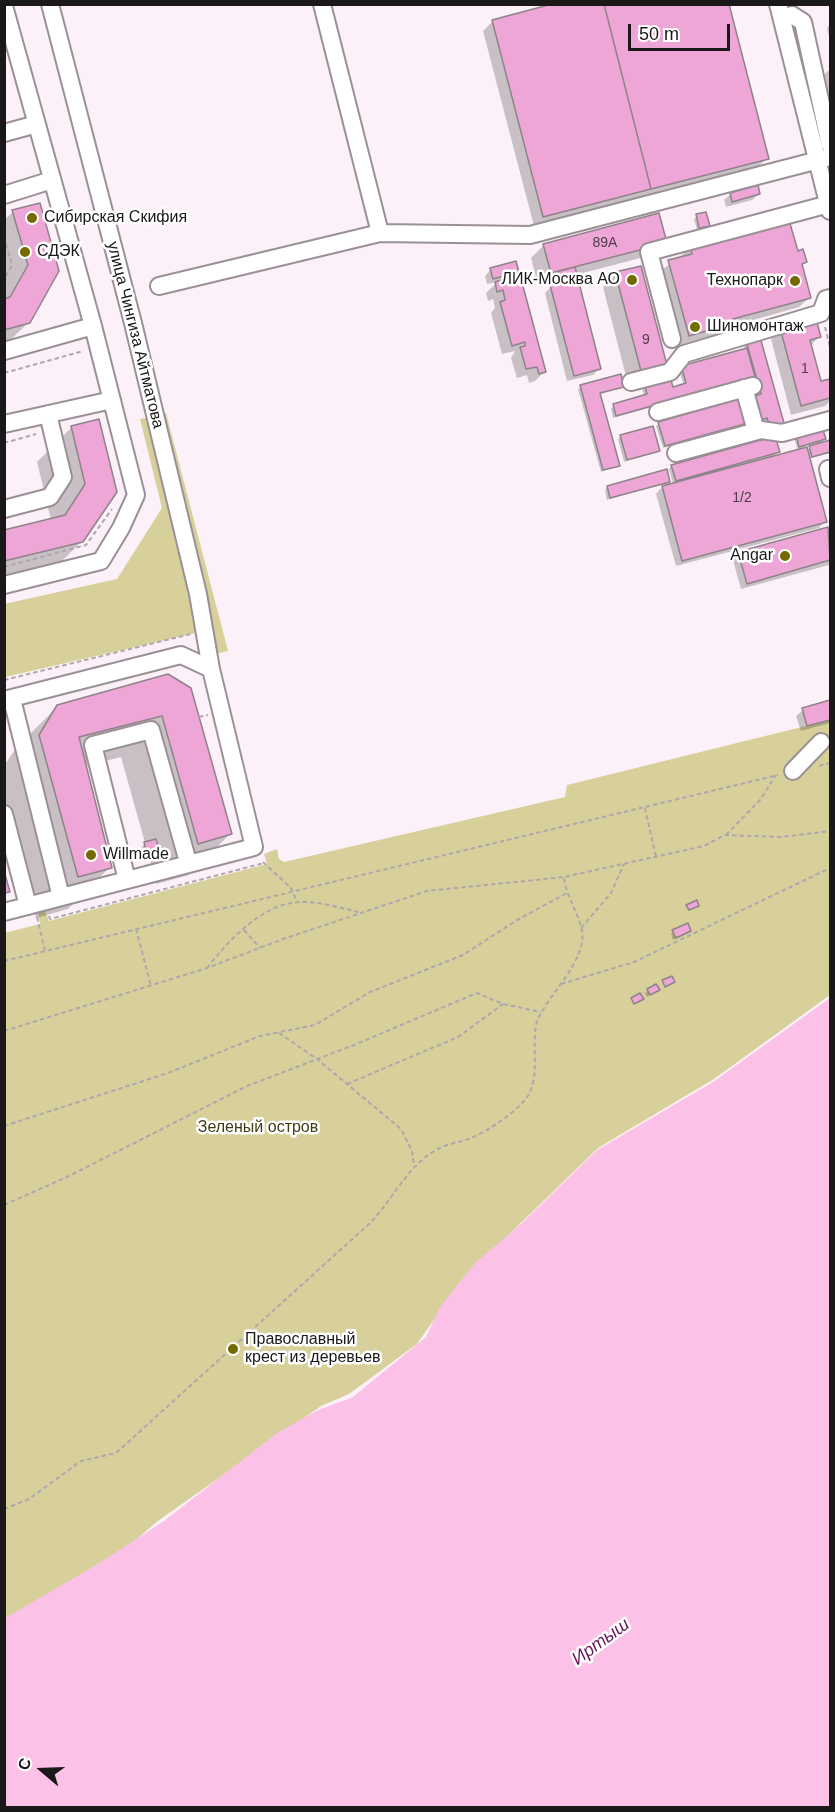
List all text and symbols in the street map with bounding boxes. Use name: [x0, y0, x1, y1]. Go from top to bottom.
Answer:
scale bar: [631, 12, 733, 50]
text: 50 m: [639, 24, 679, 44]
place label: Сибирская Скифия: [44, 208, 187, 228]
marker: Сибирская Скифия: [25, 211, 39, 225]
house number: 89А: [593, 235, 617, 251]
street label: улица Чингиза Айтматова: [102, 239, 168, 431]
place label: СДЭК: [37, 242, 80, 262]
marker: СДЭК: [18, 245, 32, 259]
place label: ЛИК-Москва АО: [502, 270, 620, 290]
place label: Технопарк: [706, 271, 783, 291]
marker: ЛИК-Москва АО: [625, 273, 639, 287]
marker: Технопарк: [788, 274, 802, 288]
place label: Шиномонтаж: [707, 317, 804, 337]
marker: Шиномонтаж: [688, 320, 702, 334]
house number: 9: [642, 332, 650, 348]
house number: 1: [801, 361, 809, 377]
house number: 1/2: [732, 490, 752, 506]
place label: Angar: [730, 546, 773, 566]
marker: Angar: [778, 549, 792, 563]
place label: Willmade: [103, 845, 169, 865]
marker: Willmade: [84, 848, 98, 862]
park label: Зеленый остров: [198, 1118, 318, 1138]
place label: Православный крест из деревьев: [245, 1330, 381, 1368]
marker: Православный крест из деревьев: [226, 1342, 240, 1356]
water label: Иртыш: [568, 1614, 634, 1670]
north arrow: [12, 1740, 72, 1800]
text: С: [15, 1756, 34, 1772]

